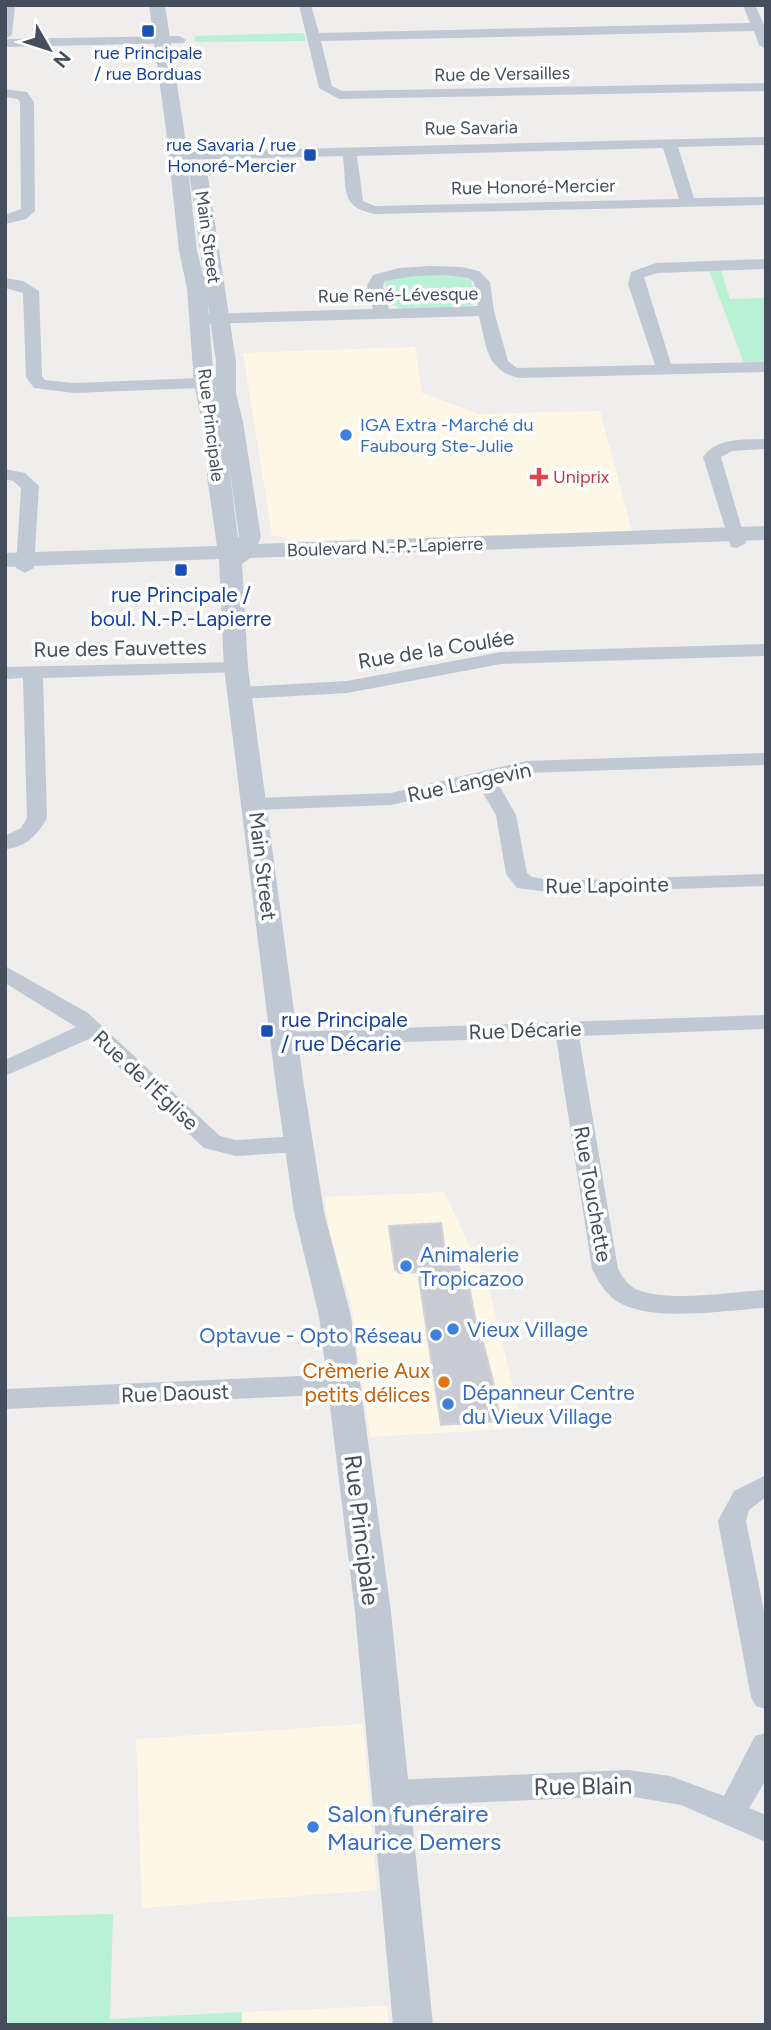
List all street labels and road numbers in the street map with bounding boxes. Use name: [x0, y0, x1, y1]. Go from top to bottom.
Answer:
street label: Rue de Versailles: [434, 62, 570, 86]
street label: Rue Savaria: [424, 116, 518, 140]
street label: Rue Honoré-Mercier: [451, 175, 615, 199]
street label: Main Street: [191, 189, 225, 285]
street label: Rue René-Lévesque: [317, 283, 479, 307]
street label: Rue Principale: [193, 367, 229, 483]
street label: Boulevard N.-P.-Lapierre: [286, 533, 484, 561]
street label: Rue de la Coulée: [356, 624, 516, 674]
street label: Rue des Fauvettes: [33, 634, 207, 662]
street label: Rue Langevin: [405, 757, 533, 807]
street label: Main Street: [244, 810, 282, 922]
street label: Rue Lapointe: [545, 871, 669, 899]
street label: Rue Décarie: [468, 1016, 582, 1044]
street label: Rue de l'Église: [88, 1025, 204, 1135]
street label: Rue Touchette: [569, 1124, 617, 1264]
street label: Rue Daoust: [120, 1379, 230, 1407]
street label: Rue Principale: [338, 1453, 386, 1607]
street label: Rue Blain: [533, 1771, 633, 1801]

